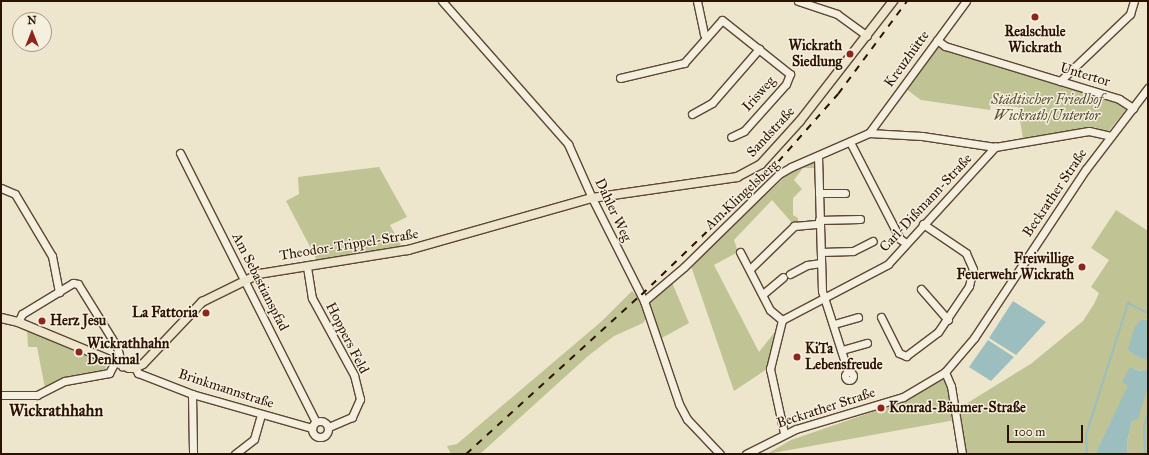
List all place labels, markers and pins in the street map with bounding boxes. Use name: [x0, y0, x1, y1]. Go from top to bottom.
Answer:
marker: Realschule Wickrath: [1030, 12, 1040, 22]
place label: Realschule Wickrath: [1004, 24, 1066, 56]
place label: Wickrath Siedlung: [789, 38, 842, 70]
marker: Wickrath Siedlung: [845, 49, 855, 59]
place label: Freiwillige Feuerwehr Wickrath: [956, 251, 1074, 284]
marker: Freiwillige Feuerwehr Wickrath: [1077, 262, 1087, 272]
place label: La Fattoria: [132, 305, 198, 321]
marker: La Fattoria: [201, 308, 211, 318]
place label: Herz Jesu: [50, 313, 106, 329]
marker: Herz Jesu: [37, 316, 47, 326]
place label: Wickrathhahn Denkmal: [87, 336, 169, 368]
place label: KiTa Lebensfreude: [805, 341, 883, 374]
marker: Wickrathhahn Denkmal: [74, 347, 84, 357]
marker: KiTa Lebensfreude: [792, 352, 802, 362]
place label: Konrad-Bäumer-Straße: [889, 400, 1026, 416]
marker: Konrad-Bäumer-Straße: [876, 403, 886, 413]

